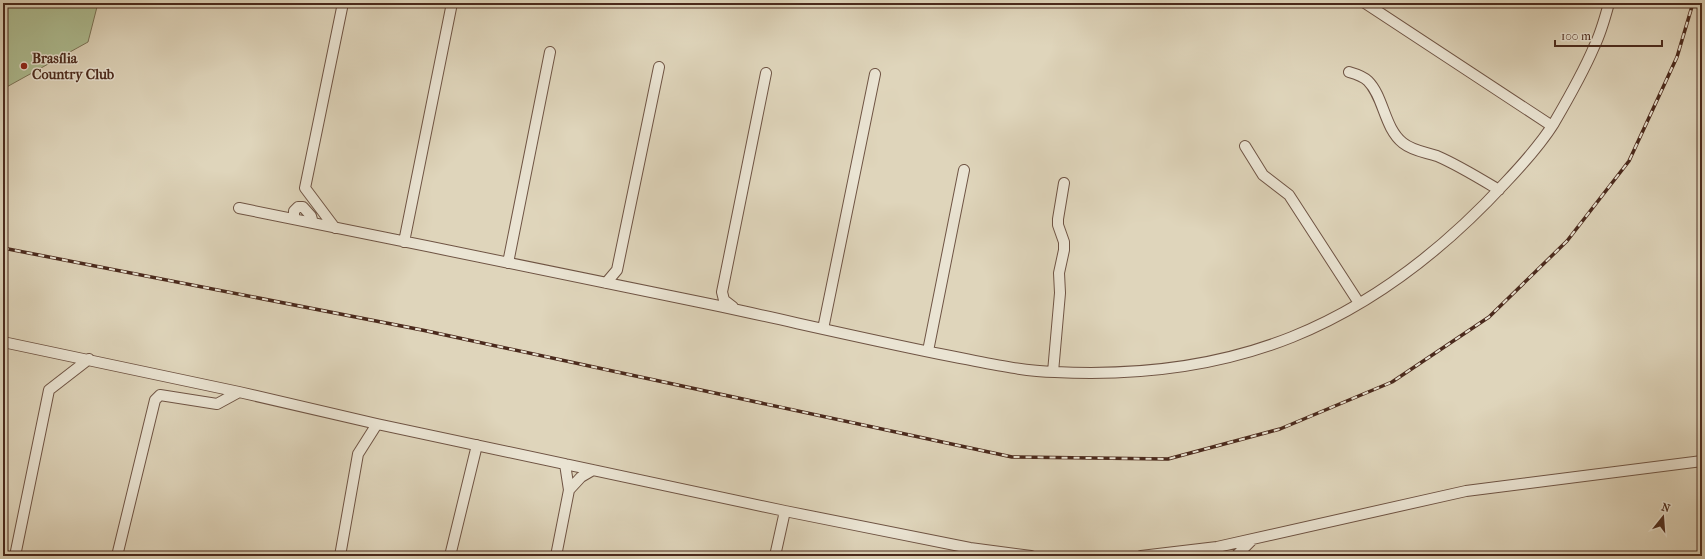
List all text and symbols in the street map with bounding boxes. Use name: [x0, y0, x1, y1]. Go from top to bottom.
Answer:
scale bar: [1555, 22, 1662, 48]
text: 100 m: [1561, 29, 1591, 43]
place label: Brasília Country Club: [32, 50, 115, 83]
marker: Brasília Country Club: [19, 61, 29, 71]
north arrow: [1643, 497, 1683, 537]
text: N: [1660, 500, 1672, 516]

